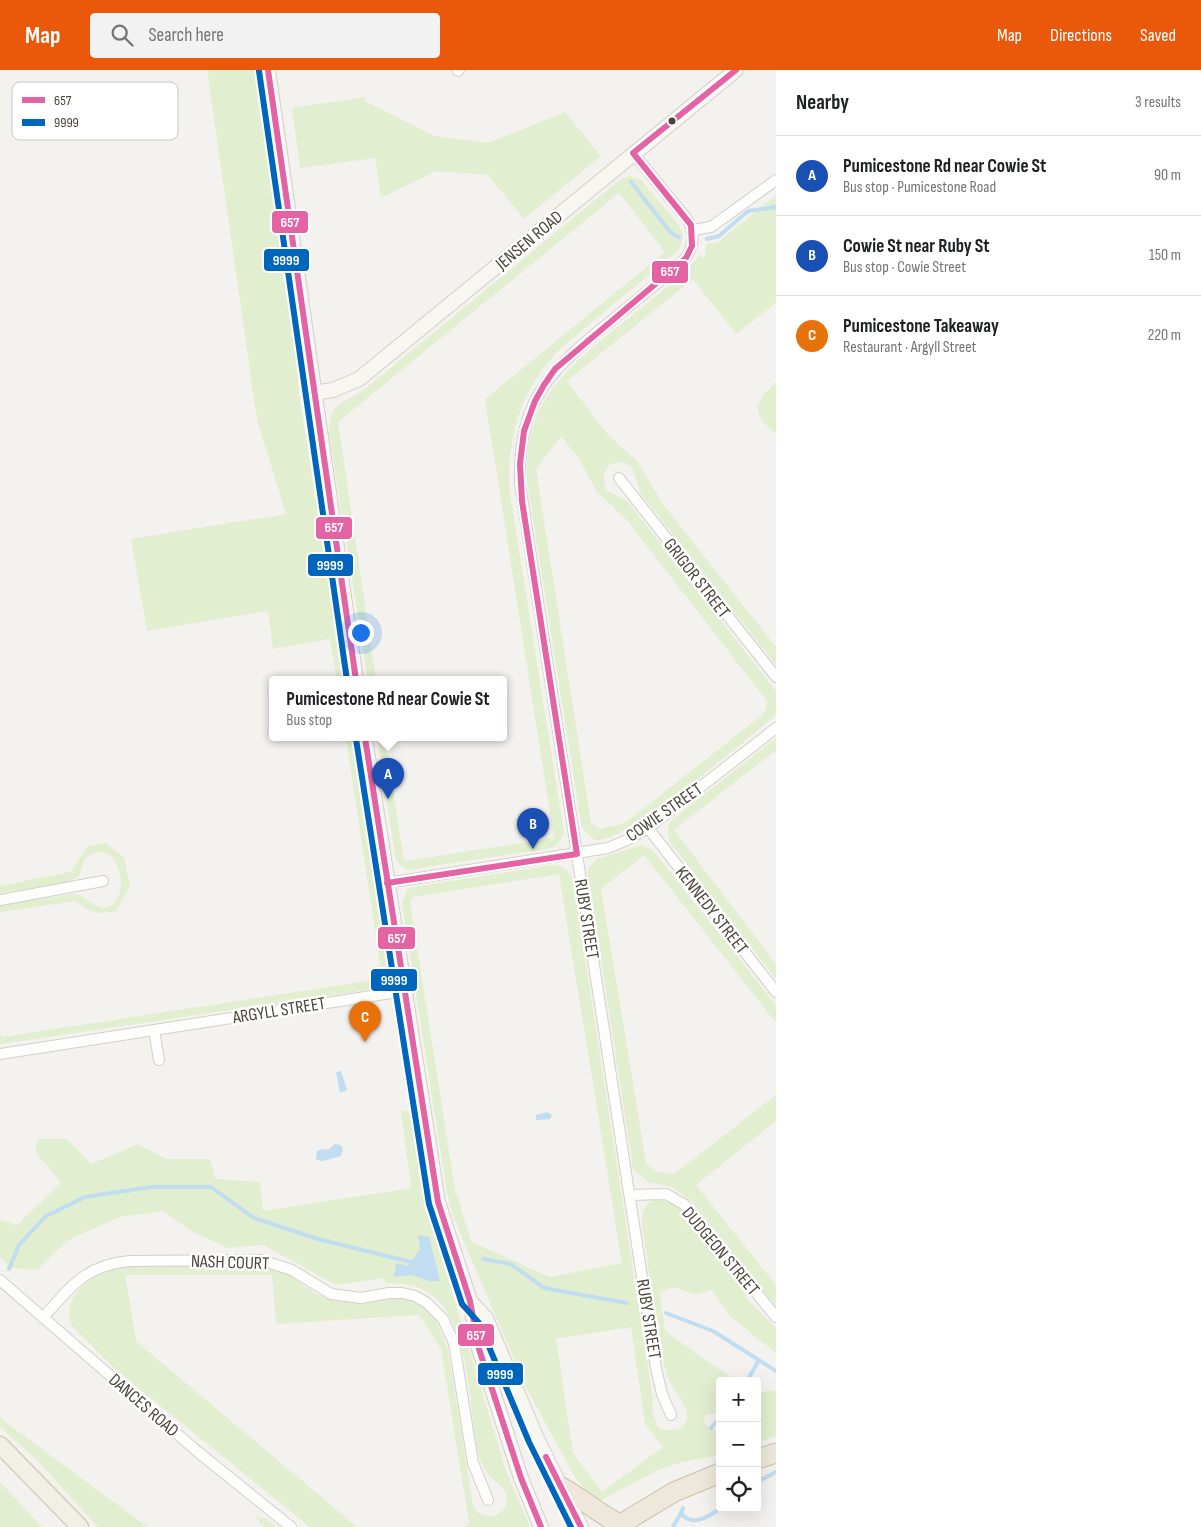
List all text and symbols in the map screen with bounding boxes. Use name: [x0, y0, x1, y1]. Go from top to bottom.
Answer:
search box: [90, 13, 440, 58]
text: Map: [25, 21, 60, 50]
icon: search: [108, 21, 136, 49]
text: Search here: [148, 24, 224, 47]
text: Map: [997, 25, 1022, 46]
text: Directions: [1050, 25, 1112, 46]
text: Saved: [1140, 25, 1176, 46]
legend: [12, 82, 178, 140]
text: Nearby: [796, 90, 849, 115]
text: 657: [54, 92, 72, 109]
text: 3 results: [1135, 93, 1181, 112]
text: 9999: [54, 114, 79, 131]
unlabelled marker: [667, 116, 677, 126]
text: Pumicestone Rd near Cowie St: [843, 155, 1046, 178]
text: A: [808, 166, 816, 185]
text: 90 m: [1154, 166, 1181, 185]
text: Bus stop · Pumicestone Road: [843, 178, 996, 197]
street label: JENSEN ROAD: [491, 206, 567, 275]
line badge: 657: [271, 210, 309, 234]
text: 657: [281, 214, 300, 231]
text: Cowie St near Ruby St: [843, 235, 990, 258]
text: B: [808, 246, 816, 265]
text: 150 m: [1149, 246, 1181, 265]
line badge: 9999: [263, 248, 310, 272]
text: 9999: [273, 252, 300, 269]
text: Bus stop · Cowie Street: [843, 258, 966, 277]
line badge: 657: [651, 260, 689, 284]
text: 657: [661, 263, 680, 280]
text: Pumicestone Takeaway: [843, 315, 999, 338]
text: C: [808, 326, 816, 345]
text: 220 m: [1148, 326, 1181, 345]
text: Restaurant · Argyll Street: [843, 338, 977, 357]
line badge: 657: [315, 516, 353, 540]
text: 657: [325, 519, 344, 536]
street label: GRIGOR STREET: [659, 534, 734, 622]
line badge: 9999: [307, 553, 354, 577]
text: 9999: [317, 557, 344, 574]
your location: [348, 620, 374, 646]
popup: [269, 676, 507, 741]
text: Pumicestone Rd near Cowie St: [286, 688, 490, 711]
text: Bus stop: [286, 711, 332, 730]
pin: A: [372, 758, 404, 799]
street label: COWIE STREET: [622, 778, 707, 846]
pin: B: [517, 808, 549, 849]
street label: KENNEDY STREET: [671, 862, 752, 958]
street label: RUBY STREET: [570, 878, 603, 961]
line badge: 657: [377, 926, 416, 950]
text: 657: [388, 930, 407, 947]
line badge: 9999: [370, 968, 418, 992]
text: 9999: [381, 972, 408, 989]
street label: ARGYLL STREET: [230, 993, 327, 1028]
pin: C: [349, 1001, 381, 1042]
street label: DUDGEON STREET: [678, 1203, 764, 1300]
street label: NASH COURT: [190, 1251, 270, 1274]
street label: RUBY STREET: [632, 1278, 665, 1361]
line badge: 657: [457, 1323, 495, 1347]
text: 657: [467, 1327, 486, 1344]
line badge: 9999: [477, 1362, 524, 1386]
text: 9999: [487, 1366, 514, 1383]
street label: DANCES ROAD: [104, 1369, 183, 1441]
map controls: [716, 1377, 761, 1512]
button: +: [716, 1377, 761, 1422]
button: −: [716, 1422, 761, 1467]
button: locate: [716, 1467, 761, 1512]

